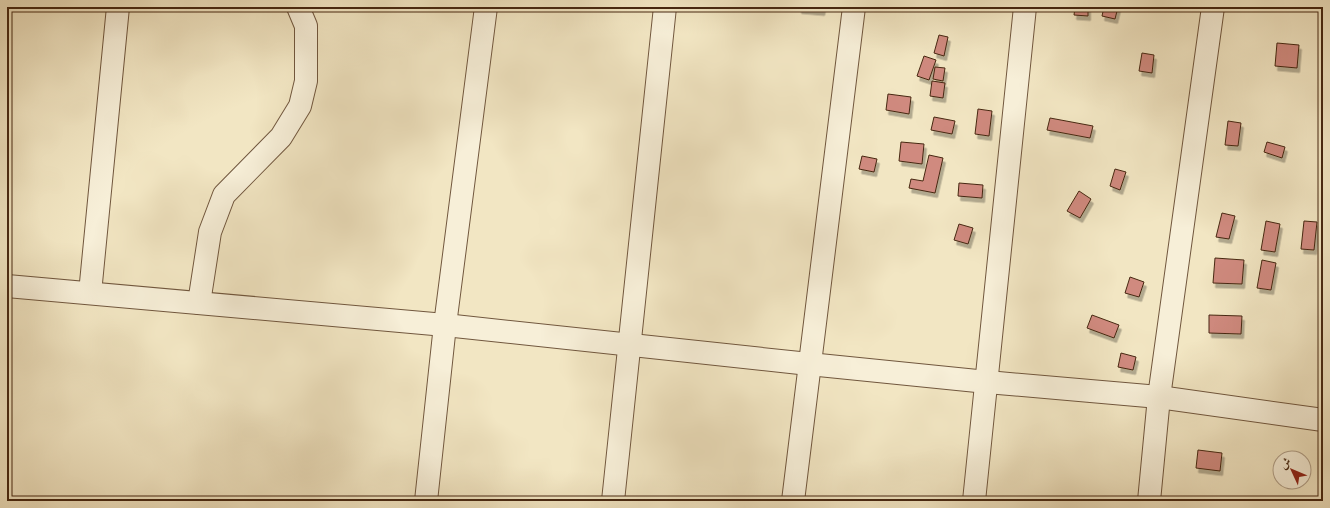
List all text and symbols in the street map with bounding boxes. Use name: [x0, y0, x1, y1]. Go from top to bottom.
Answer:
north arrow: [1272, 450, 1312, 490]
text: ش: [1277, 455, 1294, 473]

